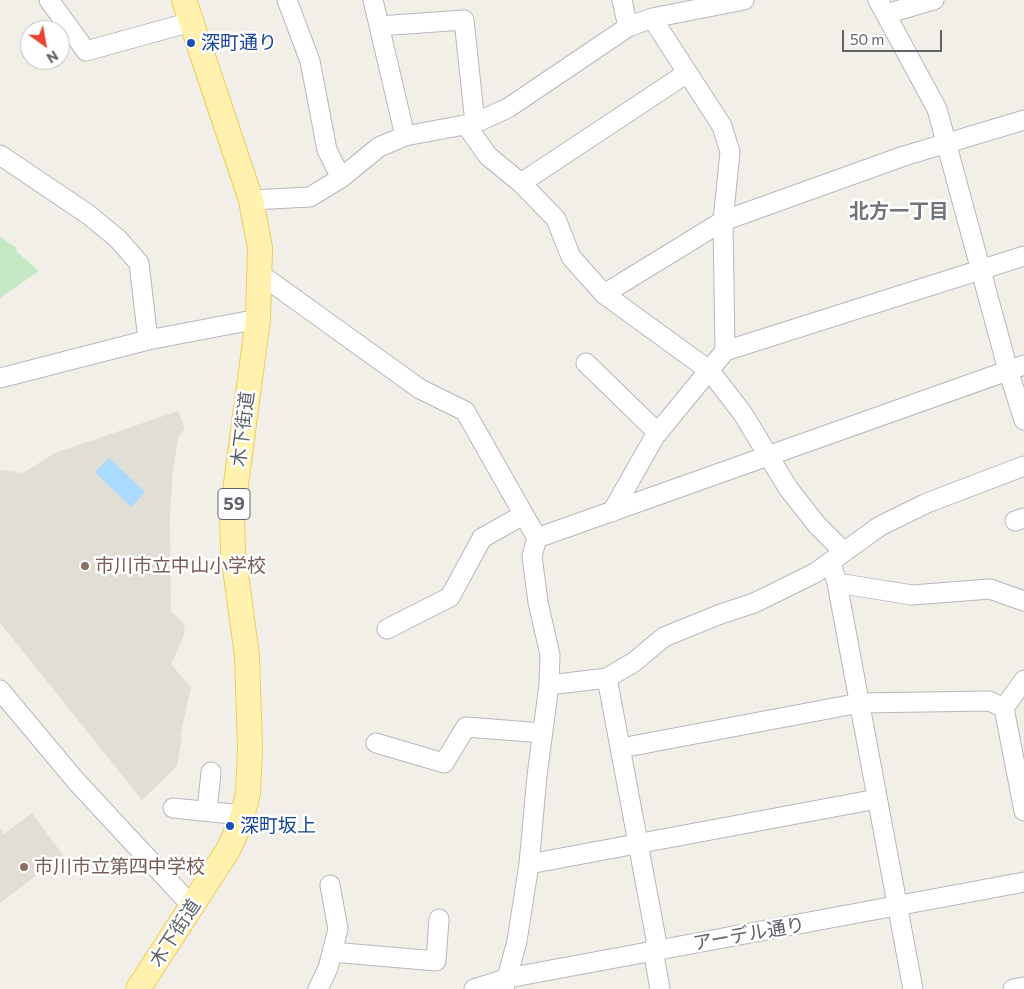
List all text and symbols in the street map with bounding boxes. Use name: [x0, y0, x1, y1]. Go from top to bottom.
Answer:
north arrow: [20, 20, 70, 70]
scale bar: [844, 20, 944, 52]
text: 50 m: [850, 30, 884, 48]
place label: 深町通り: [201, 32, 277, 54]
marker: 深町通り: [185, 37, 197, 49]
text: N: [44, 47, 62, 67]
district label: 北方一丁目: [849, 199, 949, 223]
street label: 木下街道: [227, 390, 259, 468]
road number: 59: [218, 488, 250, 520]
place label: 市川市立中山小学校: [95, 555, 266, 577]
marker: 市川市立中山小学校: [79, 560, 91, 572]
place label: 深町坂上: [240, 815, 316, 837]
marker: 深町坂上: [224, 820, 236, 832]
place label: 市川市立第四中学校: [34, 856, 205, 878]
marker: 市川市立第四中学校: [18, 861, 30, 873]
street label: 木下街道: [145, 895, 205, 971]
street label: アーデル通り: [691, 913, 807, 955]

